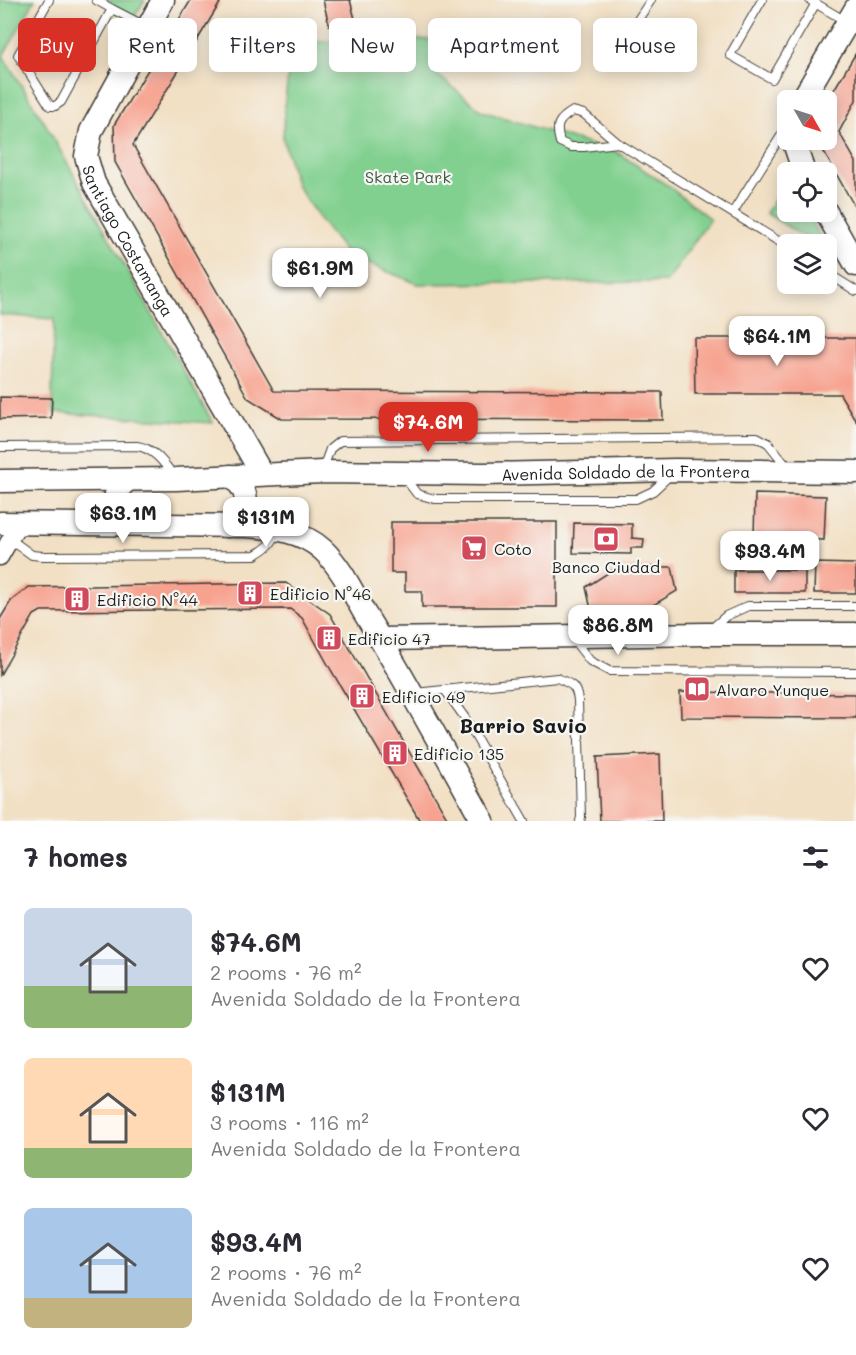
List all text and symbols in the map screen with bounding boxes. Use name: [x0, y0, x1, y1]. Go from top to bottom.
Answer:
chip: Buy: [18, 18, 96, 72]
chip: Rent: [108, 18, 197, 72]
chip: Filters: [209, 18, 317, 72]
chip: New: [329, 18, 416, 72]
chip: Apartment: [428, 18, 581, 72]
chip: House: [593, 18, 697, 72]
north arrow: [777, 90, 837, 150]
map controls: [777, 90, 837, 294]
street label: Santiago Costamanga: [79, 162, 179, 320]
button: locate: [777, 162, 837, 222]
park label: Skate Park: [365, 166, 451, 187]
button: layers: [777, 234, 837, 294]
pin: $61.9M: [271, 248, 369, 299]
text: $61.9M: [286, 254, 354, 280]
pin: $64.1M: [728, 316, 826, 367]
text: $64.1M: [743, 322, 811, 348]
pin: $74.6M: [379, 402, 477, 453]
text: $74.6M: [393, 408, 463, 434]
street label: Avenida Soldado de la Frontera: [501, 459, 750, 484]
pin: $63.1M: [74, 493, 172, 544]
pin: $131M: [224, 497, 308, 548]
text: $63.1M: [89, 499, 157, 525]
text: $131M: [237, 503, 295, 529]
bank icon: Banco Ciudad: [591, 524, 621, 554]
pin: $93.4M: [721, 531, 819, 582]
supermarket icon: Coto: [459, 533, 489, 563]
text: $93.4M: [734, 537, 806, 563]
place label: Coto: [494, 538, 531, 559]
place label: Banco Ciudad: [552, 556, 660, 577]
building icon: Edificio N°46: [235, 578, 265, 608]
place label: Edificio N°46: [270, 583, 371, 604]
building icon: Edificio N°44: [62, 584, 92, 614]
place label: Edificio N°44: [97, 589, 199, 610]
pin: $86.8M: [569, 605, 667, 656]
text: $86.8M: [582, 611, 654, 637]
building icon: Edificio 47: [314, 623, 344, 653]
place label: Edificio 47: [348, 628, 431, 649]
library icon: Alvaro Yunque: [682, 674, 712, 704]
place label: Alvaro Yunque: [716, 679, 829, 700]
building icon: Edificio 49: [347, 681, 377, 711]
place label: Edificio 49: [382, 686, 465, 707]
district label: Barrio Savio: [459, 712, 587, 738]
building icon: Edificio 135: [380, 738, 410, 768]
place label: Edificio 135: [414, 743, 504, 764]
text: 7 homes: [24, 840, 128, 874]
icon: filters: [799, 841, 832, 874]
text: $74.6M: [210, 925, 302, 959]
icon: home: [72, 932, 144, 1004]
icon: heart: [799, 952, 832, 985]
text: 2 rooms · 76 m²: [210, 959, 362, 985]
text: Avenida Soldado de la Frontera: [210, 985, 521, 1011]
text: $131M: [210, 1075, 286, 1109]
icon: home: [72, 1082, 144, 1154]
icon: heart: [799, 1102, 832, 1135]
text: 3 rooms · 116 m²: [210, 1109, 369, 1135]
text: Avenida Soldado de la Frontera: [210, 1135, 521, 1161]
text: $93.4M: [210, 1225, 303, 1259]
icon: home: [72, 1232, 144, 1304]
icon: heart: [799, 1252, 832, 1285]
text: 2 rooms · 76 m²: [210, 1259, 362, 1285]
text: Avenida Soldado de la Frontera: [210, 1285, 521, 1311]

